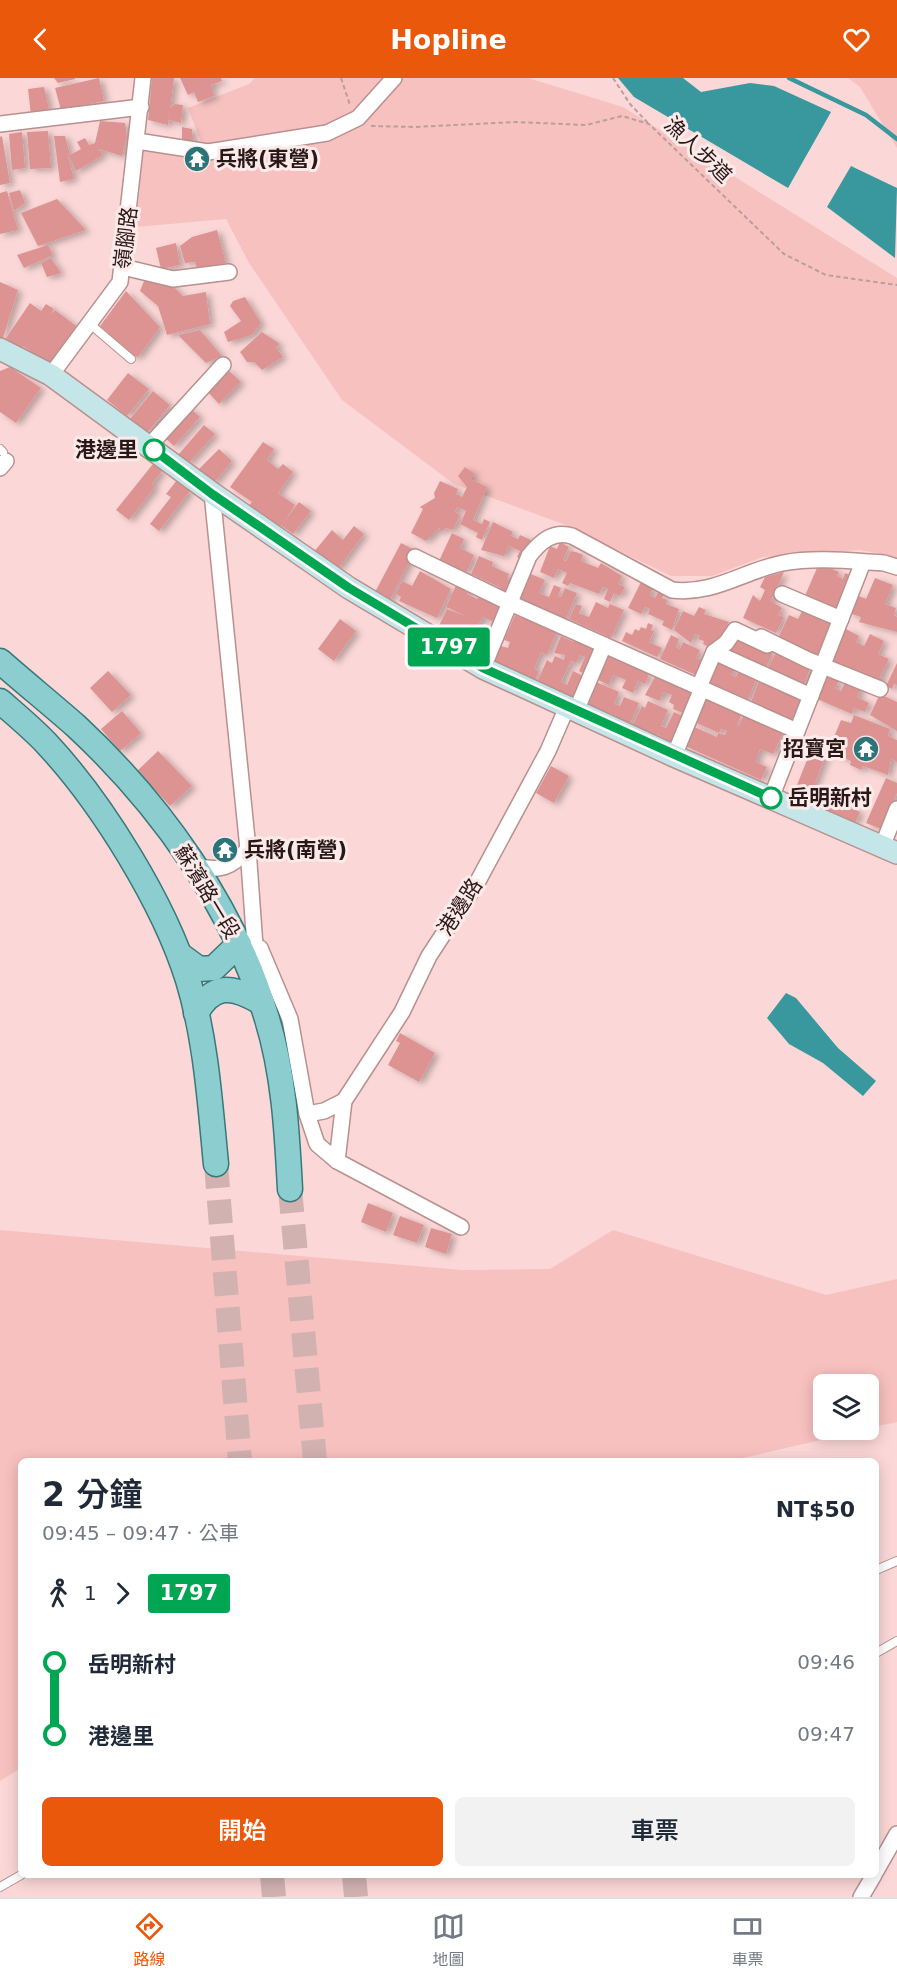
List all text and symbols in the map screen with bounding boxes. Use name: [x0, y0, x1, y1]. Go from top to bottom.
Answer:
icon: back: [24, 23, 57, 56]
icon: heart: [840, 23, 873, 56]
text: Hopline: [390, 24, 507, 55]
street label: 漁人步道: [659, 112, 737, 188]
temple icon: 兵將(東營): [182, 144, 212, 174]
place label: 兵將(東營): [216, 147, 319, 171]
street label: 嶺腳路: [110, 205, 142, 271]
place label: 港邊里: [75, 438, 138, 462]
marker: 港邊里: [143, 439, 165, 461]
line badge: 1797: [407, 628, 491, 666]
text: 1797: [420, 635, 478, 659]
temple icon: 招寶宮: [851, 734, 881, 764]
place label: 招寶宮: [783, 737, 846, 761]
place label: 岳明新村: [788, 786, 872, 810]
marker: 岳明新村: [760, 787, 782, 809]
temple icon: 兵將(南營): [210, 835, 240, 865]
place label: 兵將(南營): [244, 838, 347, 862]
street label: 蘇濱路一段: [170, 841, 244, 943]
street label: 港邊路: [433, 874, 487, 940]
map controls: [813, 1374, 879, 1440]
button: layers: [813, 1374, 879, 1440]
text: 2 分鐘: [42, 1475, 142, 1514]
text: NT$50: [776, 1497, 855, 1522]
text: 09:45 – 09:47 · 公車: [42, 1521, 239, 1545]
icon: walk: [42, 1577, 75, 1610]
icon: forward: [106, 1577, 139, 1610]
text: 1: [84, 1581, 97, 1605]
text: 1797: [160, 1581, 218, 1605]
text: 09:46: [797, 1650, 855, 1674]
text: 岳明新村: [88, 1652, 176, 1677]
text: 09:47: [797, 1722, 855, 1746]
text: 港邊里: [88, 1724, 154, 1749]
button: 開始: [42, 1797, 443, 1866]
button: 車票: [455, 1797, 855, 1866]
tab: 路線: [133, 1910, 166, 1970]
tab: 地圖: [432, 1910, 465, 1970]
tab: 車票: [731, 1910, 764, 1970]

